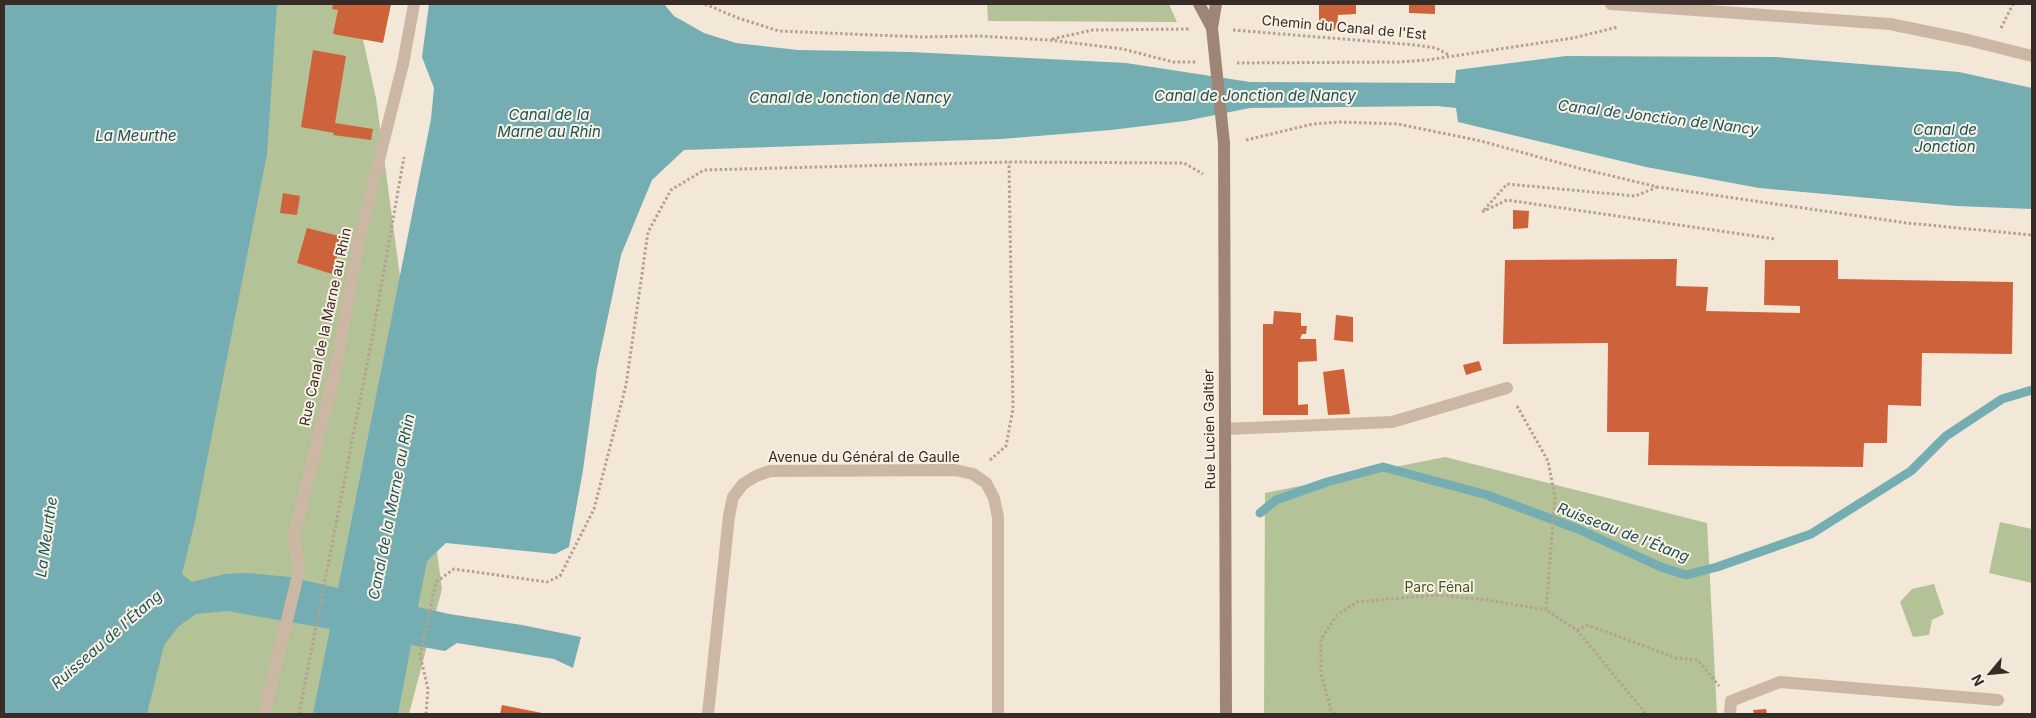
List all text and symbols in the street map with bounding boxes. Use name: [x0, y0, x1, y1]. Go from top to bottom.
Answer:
street label: Chemin du Canal de l'Est: [1261, 12, 1427, 44]
water label: Canal de Jonction de Nancy: [1154, 87, 1356, 105]
water label: Canal de Jonction de Nancy: [749, 89, 951, 107]
water label: Canal de Jonction de Nancy: [1557, 97, 1759, 139]
water label: Canal de la Marne au Rhin: [497, 106, 601, 141]
water label: Canal de Jonction: [1913, 121, 1977, 156]
water label: La Meurthe: [95, 127, 177, 145]
street label: Rue Canal de la Marne au Rhin: [297, 226, 355, 428]
street label: Rue Lucien Galtier: [1201, 369, 1219, 489]
water label: Canal de la Marne au Rhin: [365, 413, 419, 601]
street label: Avenue du Général de Gaulle: [768, 450, 960, 466]
water label: La Meurthe: [32, 496, 62, 578]
water label: Ruisseau de l'Étang: [1554, 499, 1692, 567]
park label: Parc Fénal: [1404, 580, 1474, 596]
water label: Ruisseau de l'Étang: [48, 587, 166, 693]
north arrow: [1966, 648, 2016, 698]
text: N: [1967, 672, 1987, 689]

